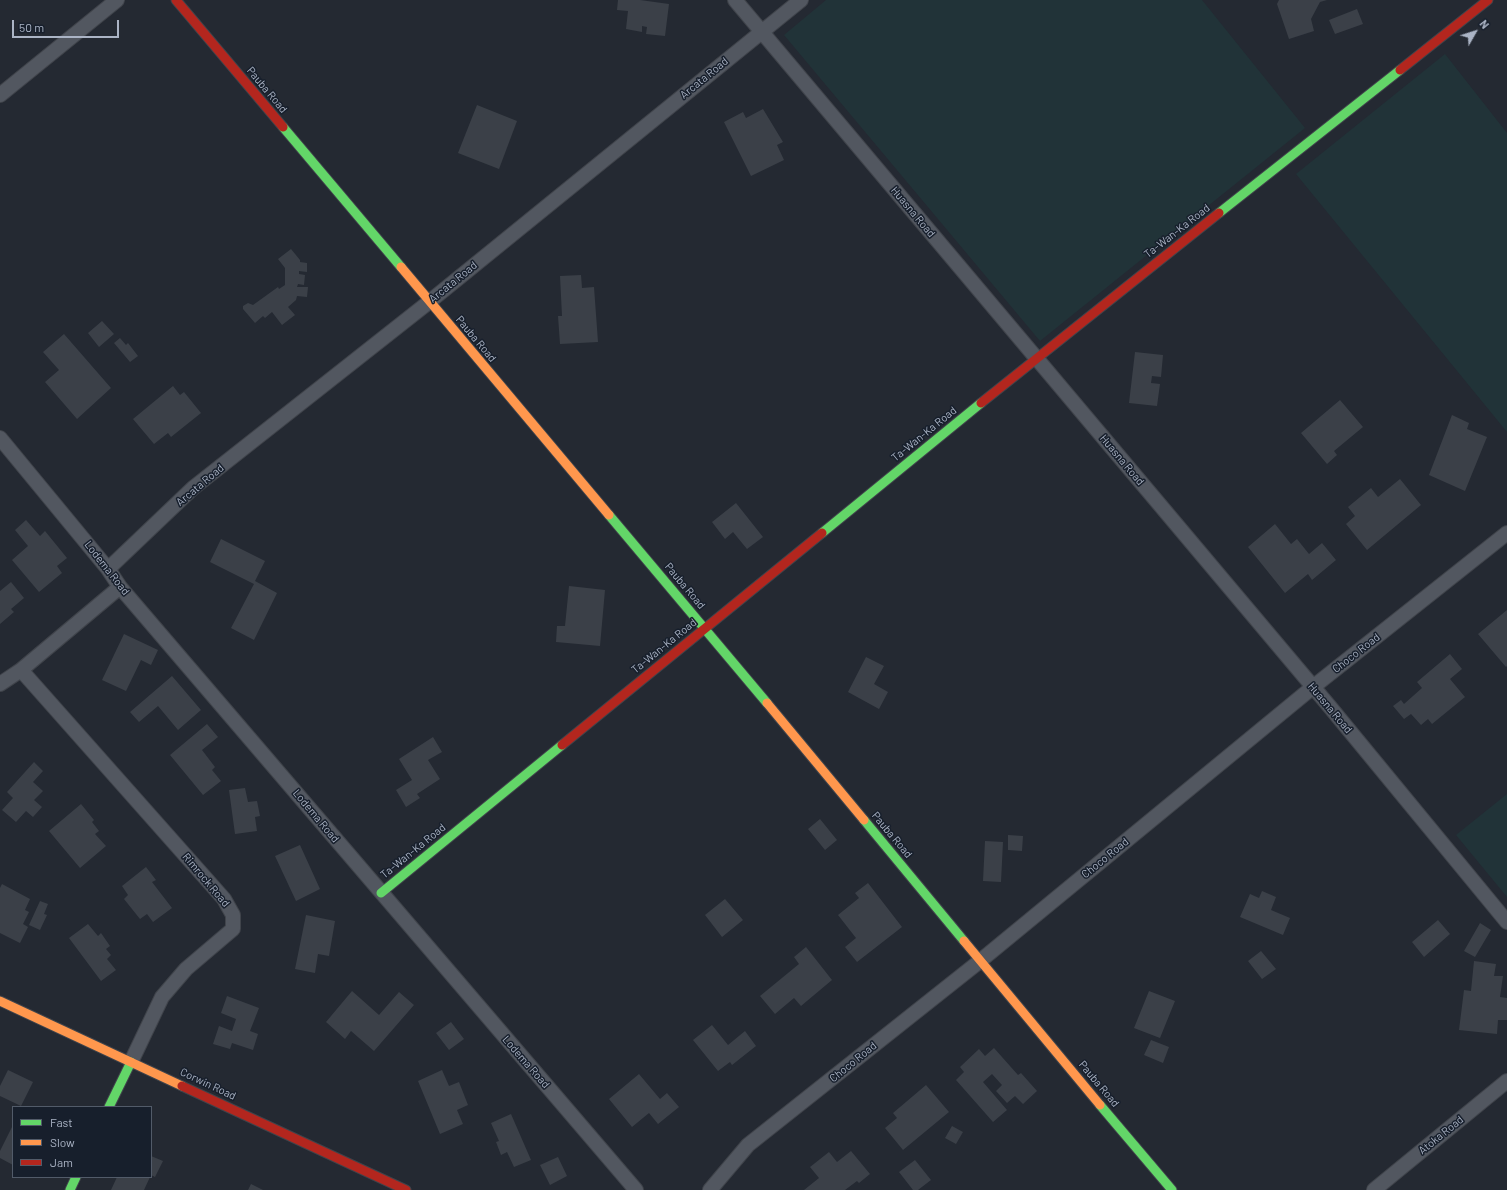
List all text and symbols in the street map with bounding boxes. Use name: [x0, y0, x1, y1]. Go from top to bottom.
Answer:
scale bar: [14, 12, 121, 38]
north arrow: [1455, 12, 1495, 52]
text: N: [1477, 17, 1492, 31]
text: 50 m: [19, 20, 44, 34]
street label: Arcata Road: [677, 55, 731, 101]
street label: Pauba Road: [244, 64, 290, 116]
street label: Huasna Road: [888, 184, 938, 240]
street label: Ta-Wan-Ka Road: [1141, 201, 1213, 261]
street label: Arcata Road: [426, 259, 480, 305]
street label: Pauba Road: [453, 313, 499, 365]
street label: Ta-Wan-Ka Road: [889, 404, 959, 464]
street label: Huasna Road: [1097, 432, 1147, 488]
street label: Arcata Road: [174, 461, 226, 509]
street label: Lodema Road: [82, 538, 132, 598]
street label: Pauba Road: [662, 560, 708, 612]
street label: Ta-Wan-Ka Road: [629, 616, 699, 676]
street label: Choco Road: [1330, 630, 1382, 676]
street label: Huasna Road: [1305, 680, 1355, 736]
street label: Lodema Road: [290, 787, 342, 845]
street label: Pauba Road: [869, 809, 915, 861]
street label: Ta-Wan-Ka Road: [378, 821, 448, 881]
street label: Choco Road: [1079, 835, 1131, 881]
street label: Rimrock Road: [180, 850, 232, 910]
street label: Lodema Road: [500, 1033, 552, 1091]
street label: Choco Road: [827, 1039, 879, 1085]
street label: Pauba Road: [1076, 1058, 1122, 1110]
street label: Corwin Road: [178, 1065, 238, 1103]
legend: [12, 1106, 152, 1178]
street label: Atoka Road: [1416, 1113, 1466, 1157]
text: Fast: [50, 1115, 73, 1129]
text: Slow: [50, 1135, 75, 1149]
text: Jam: [50, 1155, 73, 1169]

